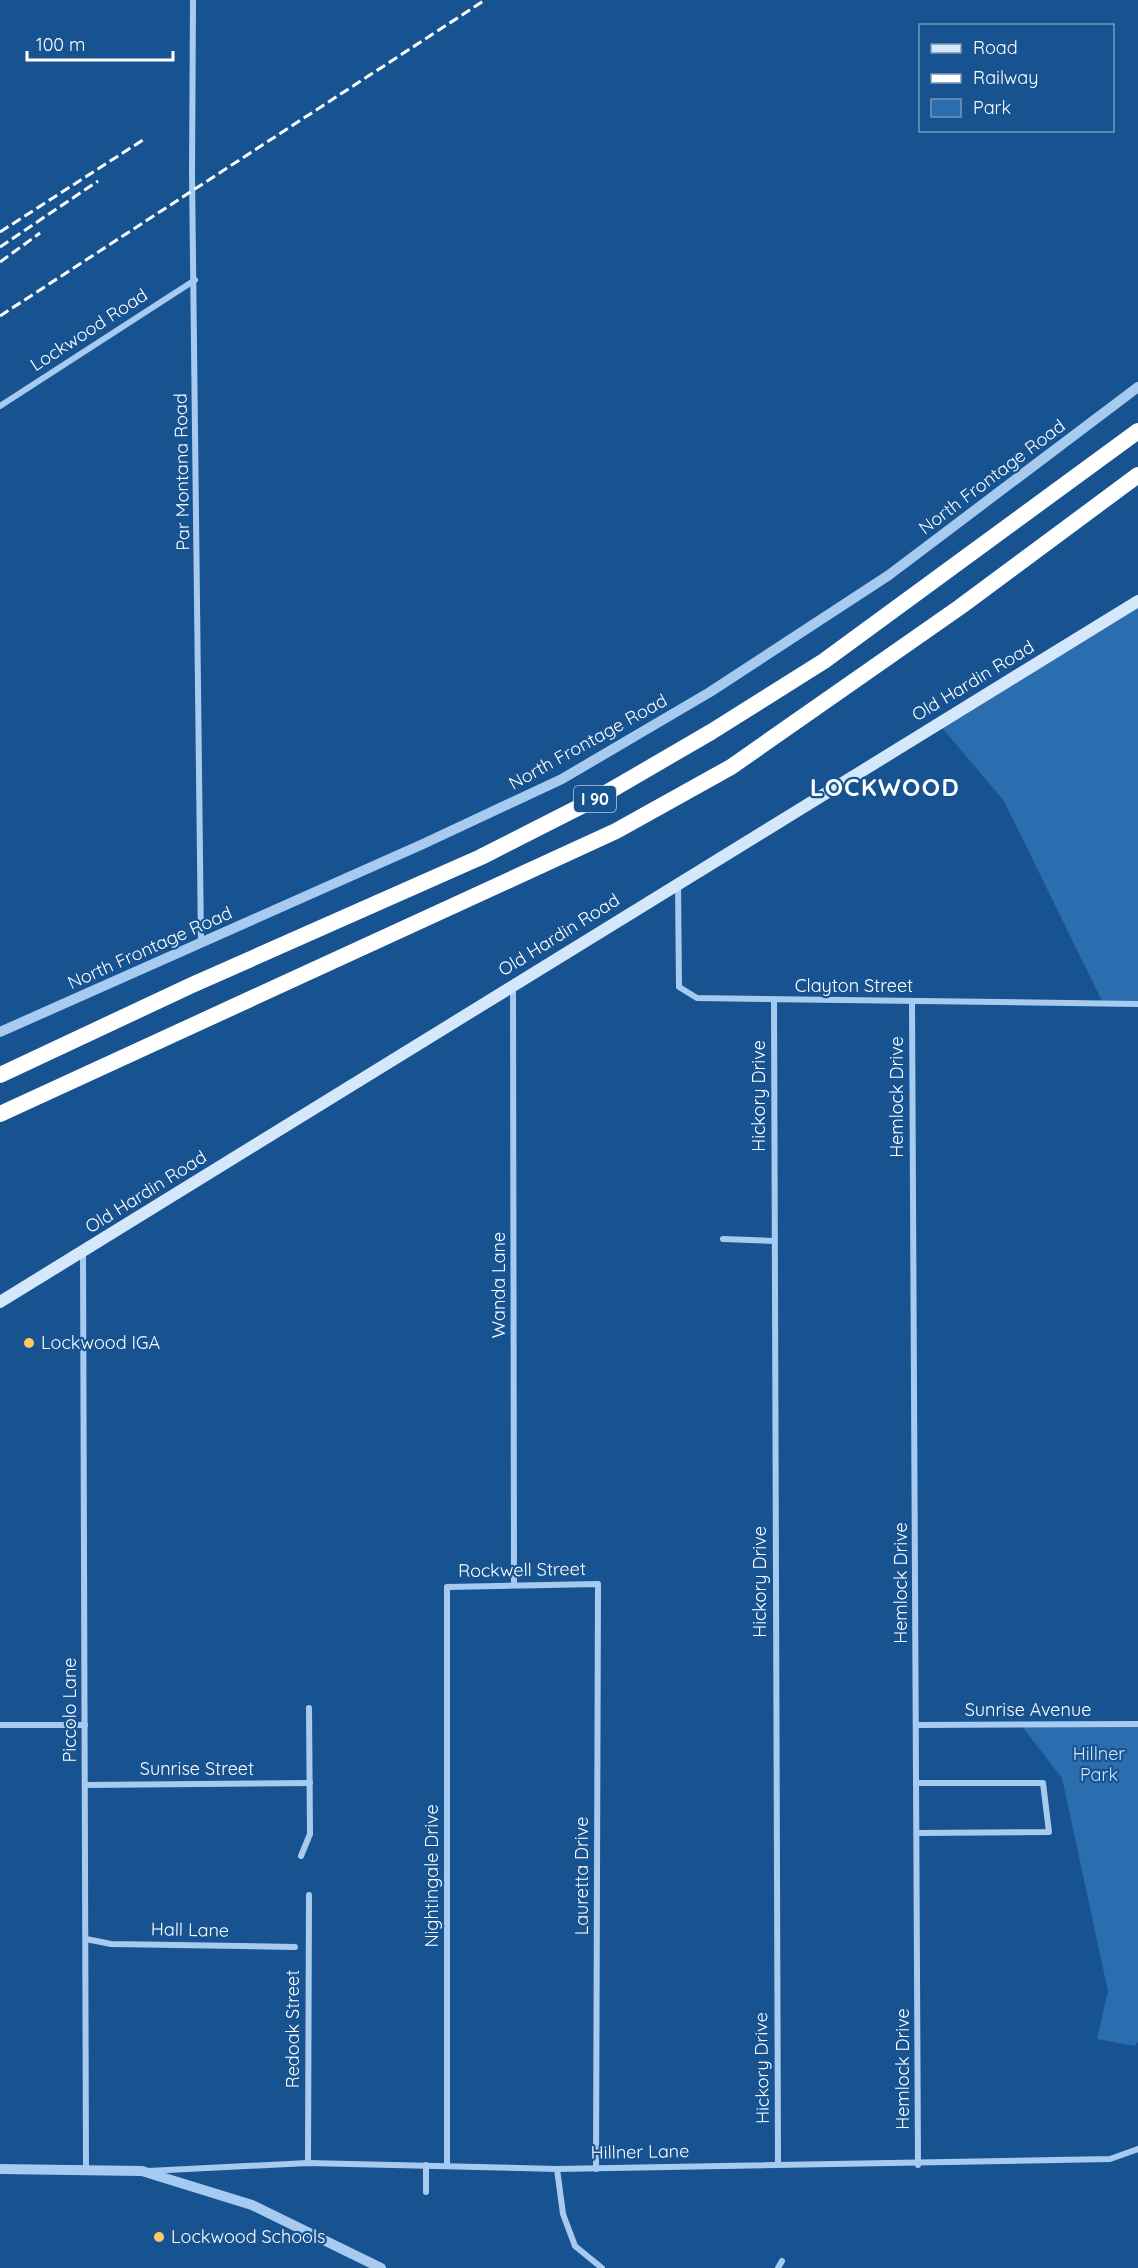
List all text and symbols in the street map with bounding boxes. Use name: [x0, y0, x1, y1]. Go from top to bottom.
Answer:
scale bar: [27, 24, 172, 62]
legend: [919, 24, 1114, 132]
text: 100 m: [36, 33, 85, 56]
text: Road: [973, 36, 1018, 59]
text: Railway: [973, 66, 1039, 89]
text: Park: [973, 96, 1011, 119]
street label: Lockwood Road: [26, 283, 152, 376]
street label: Par Montana Road: [169, 393, 194, 551]
street label: North Frontage Road: [914, 414, 1070, 539]
street label: Old Hardin Road: [907, 635, 1038, 726]
street label: North Frontage Road: [505, 688, 671, 795]
district label: LOCKWOOD: [810, 772, 960, 802]
road number: I 90: [574, 786, 616, 812]
street label: Old Hardin Road: [494, 888, 624, 981]
street label: North Frontage Road: [64, 901, 236, 994]
street label: Clayton Street: [795, 974, 913, 997]
street label: Hemlock Drive: [885, 1036, 908, 1158]
street label: Hickory Drive: [747, 1040, 770, 1152]
street label: Old Hardin Road: [81, 1145, 211, 1238]
street label: Wanda Lane: [487, 1232, 510, 1338]
place label: Lockwood IGA: [41, 1331, 161, 1354]
marker: Lockwood IGA: [22, 1336, 36, 1350]
street label: Hemlock Drive: [889, 1522, 912, 1644]
street label: Hickory Drive: [748, 1526, 771, 1638]
street label: Rockwell Street: [458, 1557, 586, 1582]
street label: Piccolo Lane: [58, 1658, 81, 1762]
street label: Sunrise Avenue: [965, 1698, 1091, 1721]
park label: Hillner Park: [1073, 1742, 1125, 1786]
street label: Sunrise Street: [140, 1757, 254, 1780]
street label: Nightingale Drive: [420, 1804, 443, 1948]
street label: Lauretta Drive: [570, 1817, 593, 1935]
street label: Hall Lane: [151, 1917, 229, 1942]
street label: Redoak Street: [281, 1970, 304, 2088]
street label: Hemlock Drive: [891, 2008, 914, 2130]
street label: Hickory Drive: [749, 2012, 774, 2124]
street label: Hillner Lane: [591, 2139, 689, 2164]
place label: Lockwood Schools: [171, 2225, 326, 2248]
marker: Lockwood Schools: [152, 2230, 166, 2244]

